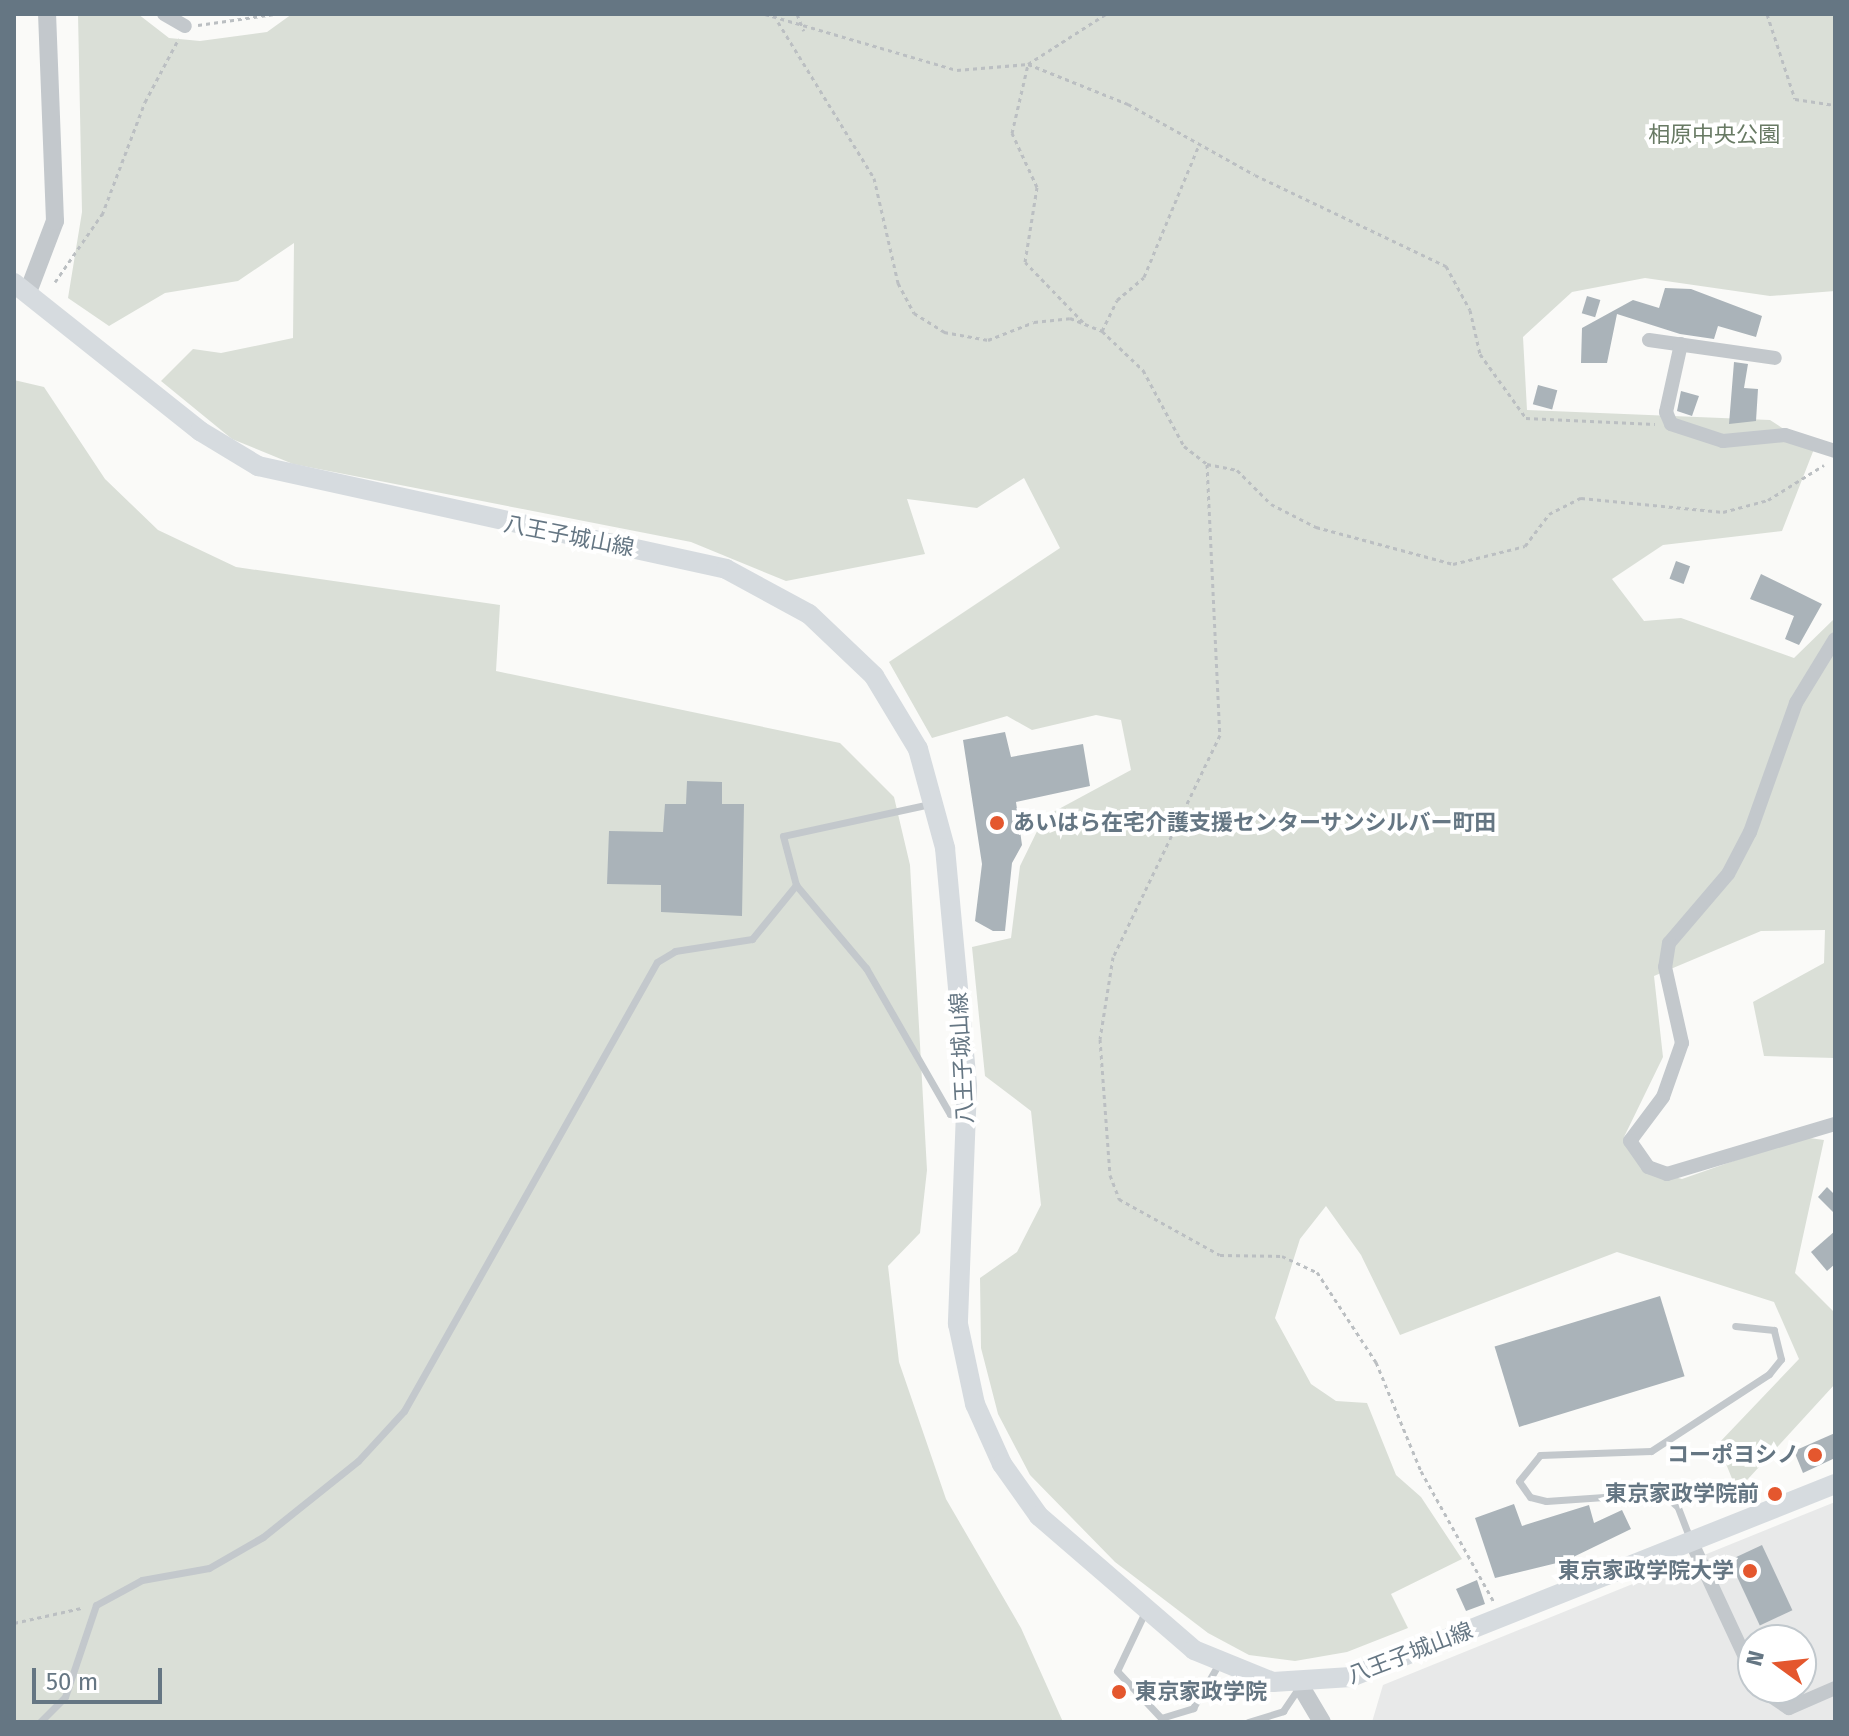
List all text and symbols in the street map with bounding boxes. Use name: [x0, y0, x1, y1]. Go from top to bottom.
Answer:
park label: 相原中央公園: [1648, 122, 1780, 148]
street label: 八王子城山線: [502, 510, 636, 562]
place label: あいはら在宅介護支援センターサンシルバー町田: [1013, 810, 1497, 836]
marker: あいはら在宅介護支援センターサンシルバー町田: [988, 814, 1006, 832]
street label: 八王子城山線: [945, 991, 979, 1125]
place label: コーポヨシノ: [1667, 1442, 1799, 1468]
marker: コーポヨシノ: [1806, 1446, 1824, 1464]
place label: 東京家政学院前: [1605, 1481, 1759, 1507]
marker: 東京家政学院前: [1766, 1485, 1784, 1503]
place label: 東京家政学院大学: [1558, 1558, 1734, 1584]
marker: 東京家政学院大学: [1741, 1562, 1759, 1580]
street label: 八王子城山線: [1344, 1617, 1476, 1689]
north arrow: [1737, 1624, 1817, 1704]
text: N: [1740, 1648, 1770, 1669]
scale bar: [36, 1652, 166, 1702]
text: 50 m: [46, 1668, 98, 1696]
place label: 東京家政学院: [1135, 1679, 1267, 1705]
marker: 東京家政学院: [1110, 1683, 1128, 1701]

